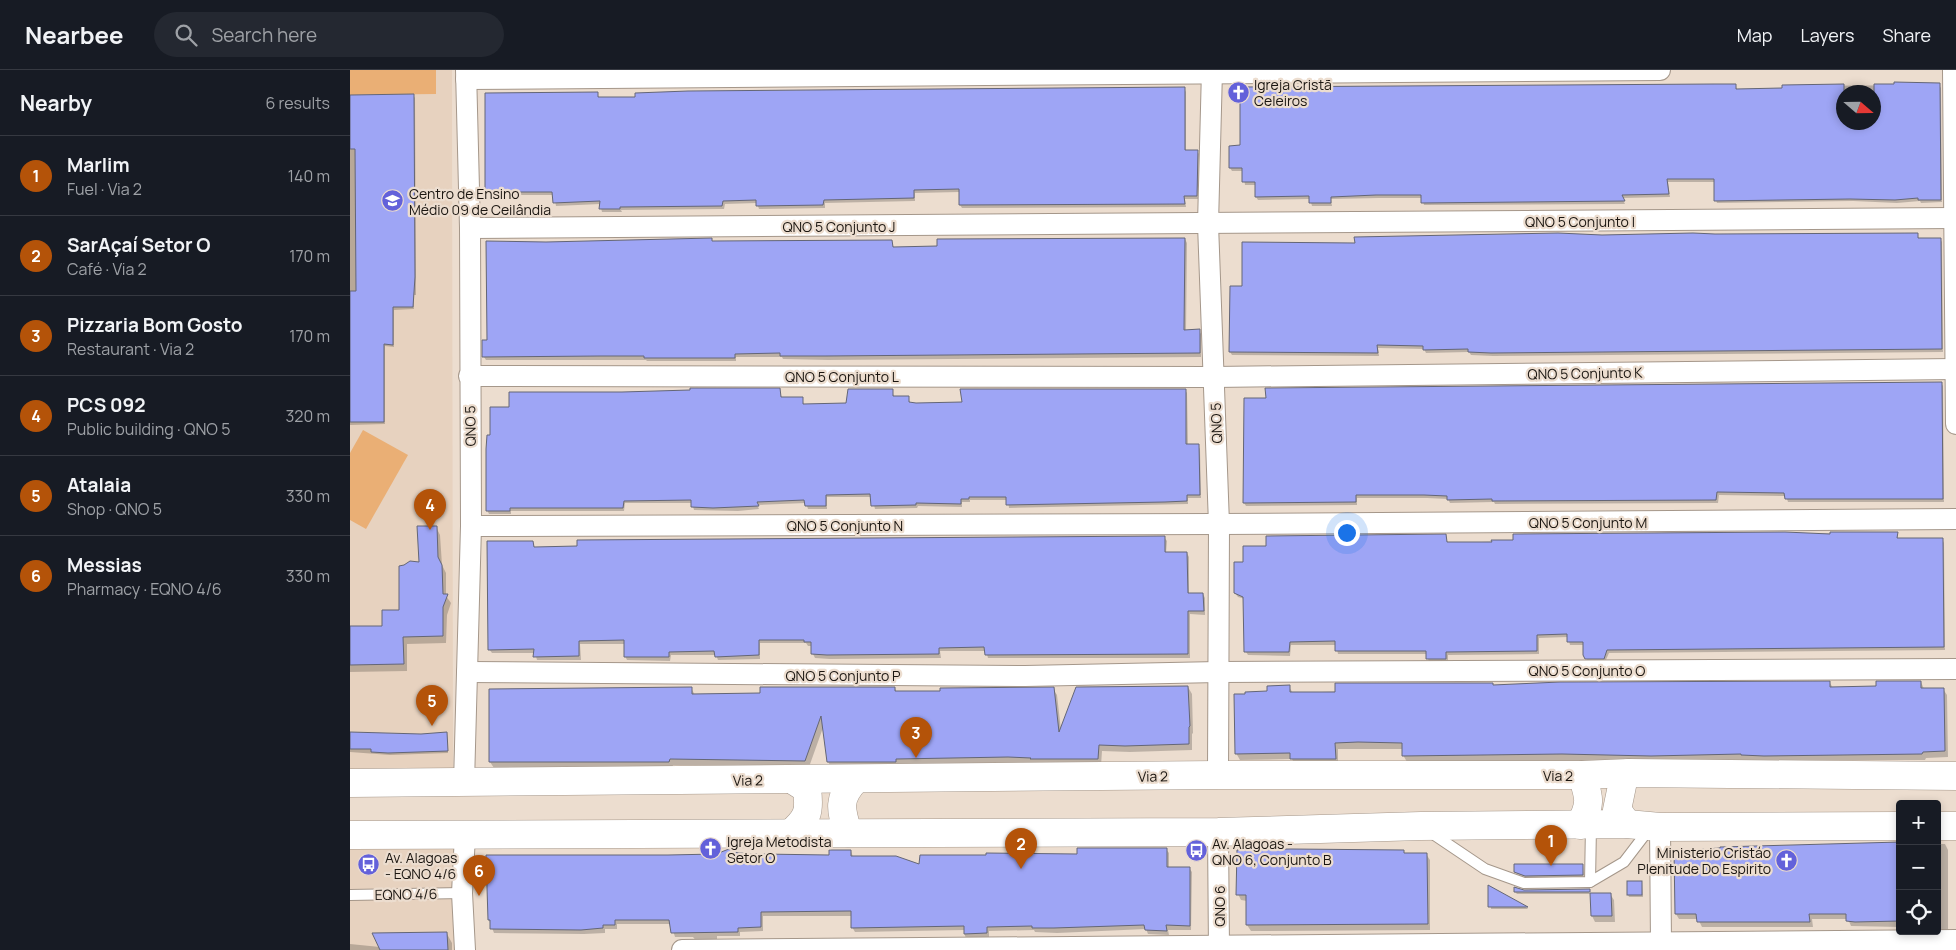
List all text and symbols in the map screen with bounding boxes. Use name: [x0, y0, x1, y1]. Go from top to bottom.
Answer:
search box: [154, 12, 504, 57]
text: Nearbee: [25, 18, 124, 51]
icon: search: [172, 21, 200, 49]
text: Search here: [212, 22, 317, 48]
text: Map: [1737, 23, 1772, 47]
text: Layers: [1800, 23, 1854, 47]
text: Share: [1882, 23, 1931, 47]
place label: Igreja Cristã Celeiros: [1254, 75, 1332, 110]
church icon: Igreja Cristã Celeiros: [1226, 80, 1250, 104]
north arrow: [1836, 85, 1881, 130]
text: Nearby: [20, 89, 92, 117]
text: 6 results: [265, 92, 330, 114]
text: Marlim: [67, 152, 130, 178]
text: 1: [32, 165, 40, 187]
text: 140 m: [288, 165, 330, 187]
text: Fuel · Via 2: [67, 178, 142, 200]
place label: Centro de Ensino Médio 09 de Ceilândia: [409, 184, 551, 219]
school or university icon: Centro de Ensino Médio 09 de Ceilândia: [381, 189, 405, 213]
street label: QNO 5 Conjunto I: [1525, 212, 1635, 231]
street label: QNO 5 Conjunto J: [782, 217, 896, 236]
text: SarAçaí Setor O: [67, 232, 211, 258]
text: 2: [31, 245, 41, 267]
text: 170 m: [289, 245, 330, 267]
text: Café · Via 2: [67, 258, 147, 280]
text: Pizzaria Bom Gosto: [67, 312, 243, 338]
text: 3: [31, 325, 41, 347]
text: 170 m: [289, 325, 330, 347]
text: Restaurant · Via 2: [67, 338, 194, 360]
street label: QNO 5 Conjunto K: [1527, 362, 1643, 384]
street label: QNO 5 Conjunto L: [785, 367, 899, 386]
text: PCS 092: [67, 392, 146, 418]
street label: QNO 5: [1206, 402, 1226, 444]
text: 4: [31, 405, 41, 427]
text: 320 m: [286, 405, 330, 427]
street label: QNO 5: [460, 405, 480, 447]
text: Public building · QNO 5: [67, 418, 230, 440]
text: Atalaia: [67, 472, 131, 498]
text: 5: [31, 485, 41, 507]
text: 330 m: [286, 485, 330, 507]
pin: 4: [414, 489, 446, 530]
text: Shop · QNO 5: [67, 498, 162, 520]
street label: QNO 5 Conjunto M: [1529, 513, 1647, 532]
street label: QNO 5 Conjunto N: [787, 516, 903, 535]
your location: [1334, 520, 1360, 546]
text: Messias: [67, 552, 142, 578]
text: 6: [31, 565, 41, 587]
text: 330 m: [286, 565, 330, 587]
text: Pharmacy · EQNO 4/6: [67, 578, 222, 600]
street label: QNO 5 Conjunto O: [1529, 661, 1645, 680]
street label: QNO 5 Conjunto P: [785, 666, 901, 685]
pin: 5: [416, 685, 448, 726]
pin: 3: [900, 717, 932, 758]
street label: Via 2: [1138, 766, 1168, 786]
street label: Via 2: [1543, 766, 1573, 785]
street label: Via 2: [733, 770, 763, 790]
map controls: [1896, 800, 1941, 935]
button: +: [1896, 800, 1941, 845]
pin: 1: [1535, 825, 1567, 866]
pin: 2: [1005, 828, 1037, 869]
place label: Igreja Metodista Setor O: [727, 832, 832, 867]
place label: Av. Alagoas - QNO 6, Conjunto B: [1212, 834, 1332, 869]
church icon: Igreja Metodista Setor O: [699, 837, 723, 861]
bus stop icon: Av. Alagoas - QNO 6, Conjunto B: [1184, 839, 1208, 863]
place label: Ministerio Cristáo Plenitude Do Espirito: [1637, 843, 1771, 878]
button: −: [1896, 845, 1941, 890]
place label: Av. Alagoas - EQNO 4/6: [385, 848, 457, 883]
church icon: Ministerio Cristáo Plenitude Do Espirito: [1775, 848, 1799, 872]
bus stop icon: Av. Alagoas - EQNO 4/6: [357, 853, 381, 877]
pin: 6: [463, 855, 495, 896]
street label: EQNO 4/6: [375, 884, 437, 904]
street label: QNO 6: [1210, 885, 1229, 927]
button: locate: [1896, 890, 1941, 935]

